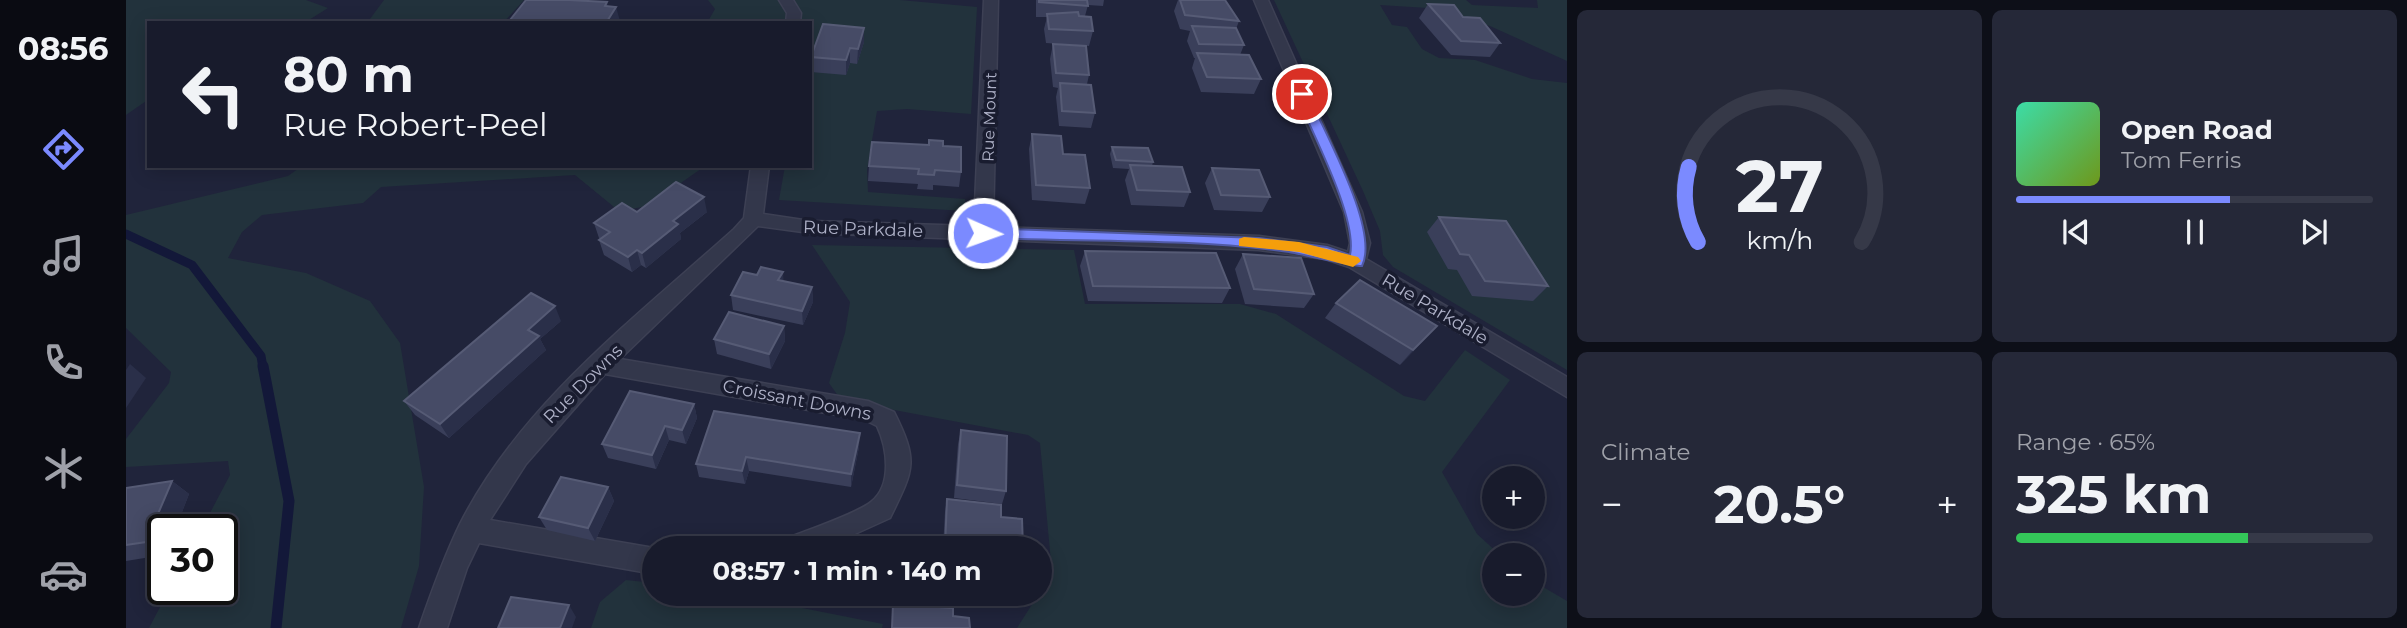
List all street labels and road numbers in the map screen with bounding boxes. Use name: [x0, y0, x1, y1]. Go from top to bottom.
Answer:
street label: Rue Mount: [978, 71, 1001, 162]
street label: Rue Parkdale: [803, 216, 923, 242]
street label: Rue Parkdale: [1378, 269, 1492, 349]
street label: Rue Downs: [539, 340, 627, 428]
street label: Croissant Downs: [721, 375, 873, 425]

